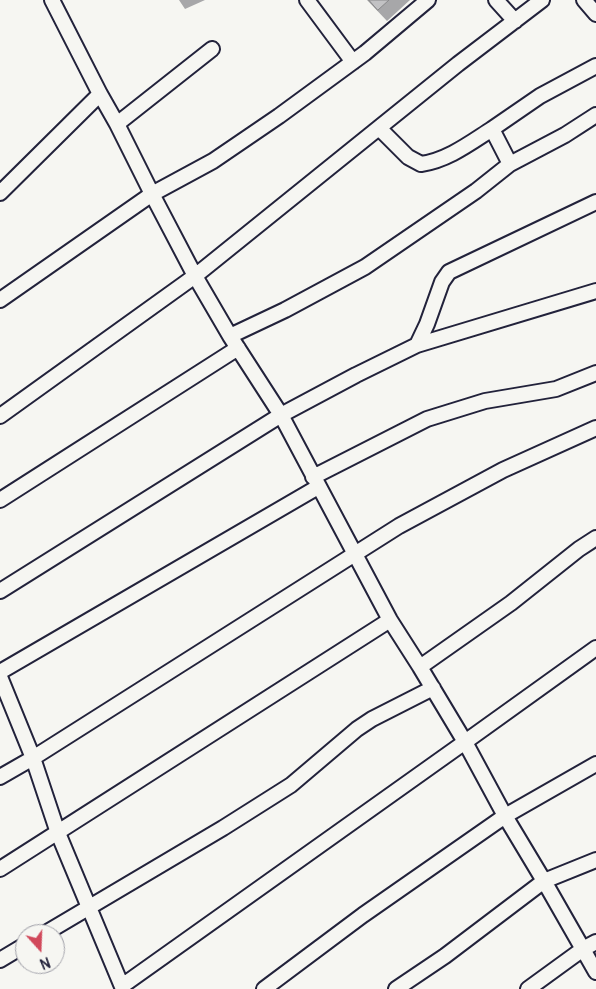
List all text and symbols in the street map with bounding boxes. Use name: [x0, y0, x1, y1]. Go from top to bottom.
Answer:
north arrow: [15, 924, 65, 974]
text: N: [38, 953, 52, 972]

